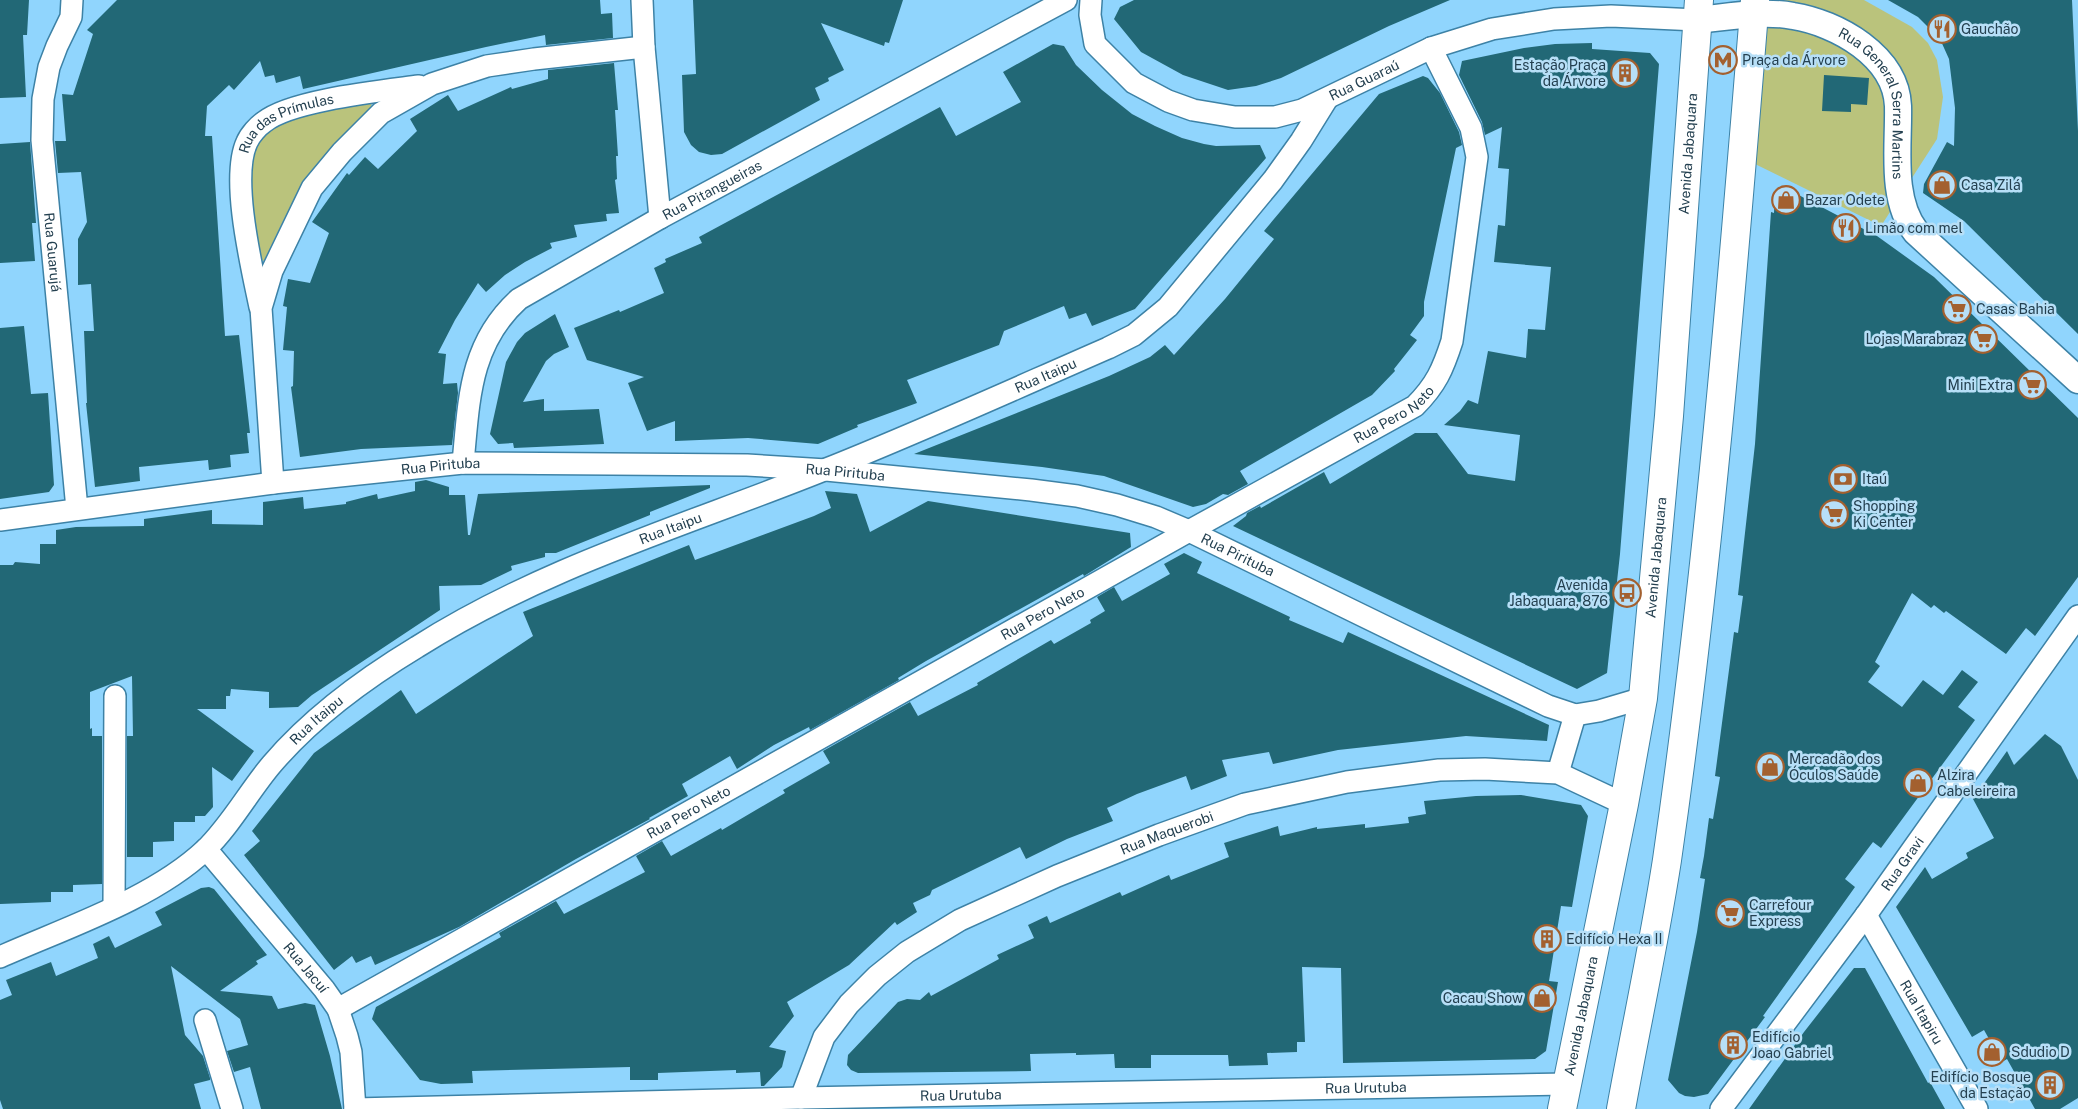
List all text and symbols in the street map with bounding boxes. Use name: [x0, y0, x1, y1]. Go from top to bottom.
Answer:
restaurant icon: Gauchão: [1927, 14, 1957, 44]
place label: Gauchão: [1961, 21, 2018, 37]
street label: Rua General Serra Martins: [1836, 24, 1906, 180]
metro station icon: Praça da Árvore: [1708, 45, 1738, 75]
place label: Praça da Árvore: [1742, 51, 1846, 68]
street label: Rua Guaraú: [1326, 57, 1402, 104]
place label: Estação Praça da Árvore: [1514, 57, 1606, 89]
building icon: Estação Praça da Árvore: [1610, 58, 1640, 88]
street label: Rua das Prímulas: [236, 91, 335, 155]
street label: Avenida Jabaquara: [1676, 93, 1700, 215]
street label: Rua Pitangueiras: [660, 157, 764, 223]
shop icon: Casa Zilá: [1927, 170, 1957, 200]
place label: Casa Zilá: [1961, 177, 2021, 193]
shop icon: Bazar Odete: [1771, 185, 1801, 215]
place label: Bazar Odete: [1805, 192, 1885, 208]
street label: Rua Guarujá: [41, 212, 64, 293]
restaurant icon: Limão com mel: [1831, 213, 1861, 243]
place label: Limão com mel: [1865, 220, 1963, 236]
supermarket icon: Casas Bahia: [1942, 294, 1972, 324]
place label: Casas Bahia: [1976, 301, 2055, 317]
supermarket icon: Lojas Marabraz: [1968, 324, 1998, 354]
place label: Lojas Marabraz: [1865, 331, 1964, 347]
street label: Rua Itaipu: [1012, 355, 1079, 396]
supermarket icon: Mini Extra: [2017, 370, 2047, 400]
place label: Mini Extra: [1948, 377, 2013, 393]
street label: Rua Pero Neto: [1351, 383, 1437, 446]
street label: Rua Pirituba: [400, 455, 480, 477]
street label: Rua Pirituba: [805, 461, 886, 484]
bank icon: Itaú: [1828, 464, 1858, 494]
place label: Itaú: [1862, 471, 1887, 487]
street label: Avenida Jabaquara: [1642, 496, 1669, 619]
place label: Shopping Ki Center: [1853, 498, 1916, 530]
supermarket icon: Shopping Ki Center: [1819, 499, 1849, 529]
street label: Rua Itaipu: [637, 509, 704, 547]
street label: Rua Pirituba: [1198, 530, 1277, 579]
place label: Avenida Jabaquara, 876: [1509, 577, 1608, 609]
bus stop icon: Avenida Jabaquara, 876: [1612, 578, 1642, 608]
street label: Rua Pero Neto: [998, 583, 1087, 643]
street label: Rua Itaipu: [286, 692, 346, 748]
place label: Mercadão dos Óculos Saúde: [1789, 751, 1880, 783]
shop icon: Mercadão dos Óculos Saúde: [1755, 752, 1785, 782]
place label: Alzira Cabeleireira: [1937, 767, 2016, 799]
shop icon: Alzira Cabeleireira: [1903, 768, 1933, 798]
street label: Rua Pero Neto: [644, 782, 733, 842]
street label: Rua Maquerobi: [1118, 808, 1216, 858]
street label: Rua Gravi: [1878, 834, 1927, 894]
place label: Carrefour Express: [1749, 897, 1812, 929]
supermarket icon: Carrefour Express: [1715, 898, 1745, 928]
building icon: Edifício Hexa II: [1532, 924, 1562, 954]
place label: Edifício Hexa II: [1566, 931, 1662, 947]
street label: Rua Jacuí: [280, 939, 332, 996]
street label: Avenida Jabaquara: [1561, 955, 1601, 1077]
street label: Rua Itapiru: [1897, 977, 1946, 1047]
shop icon: Cacau Show: [1527, 983, 1557, 1013]
place label: Cacau Show: [1443, 990, 1523, 1006]
place label: Edifício Joao Gabriel: [1752, 1029, 1832, 1061]
building icon: Edifício Joao Gabriel: [1718, 1030, 1748, 1060]
shop icon: Sdudio D: [1977, 1037, 2007, 1067]
place label: Sdudio D: [2011, 1044, 2070, 1060]
place label: Edifício Bosque da Estação: [1931, 1069, 2031, 1101]
building icon: Edifício Bosque da Estação: [2035, 1070, 2065, 1100]
street label: Rua Urutuba: [1325, 1079, 1407, 1096]
street label: Rua Urutuba: [920, 1086, 1002, 1104]

